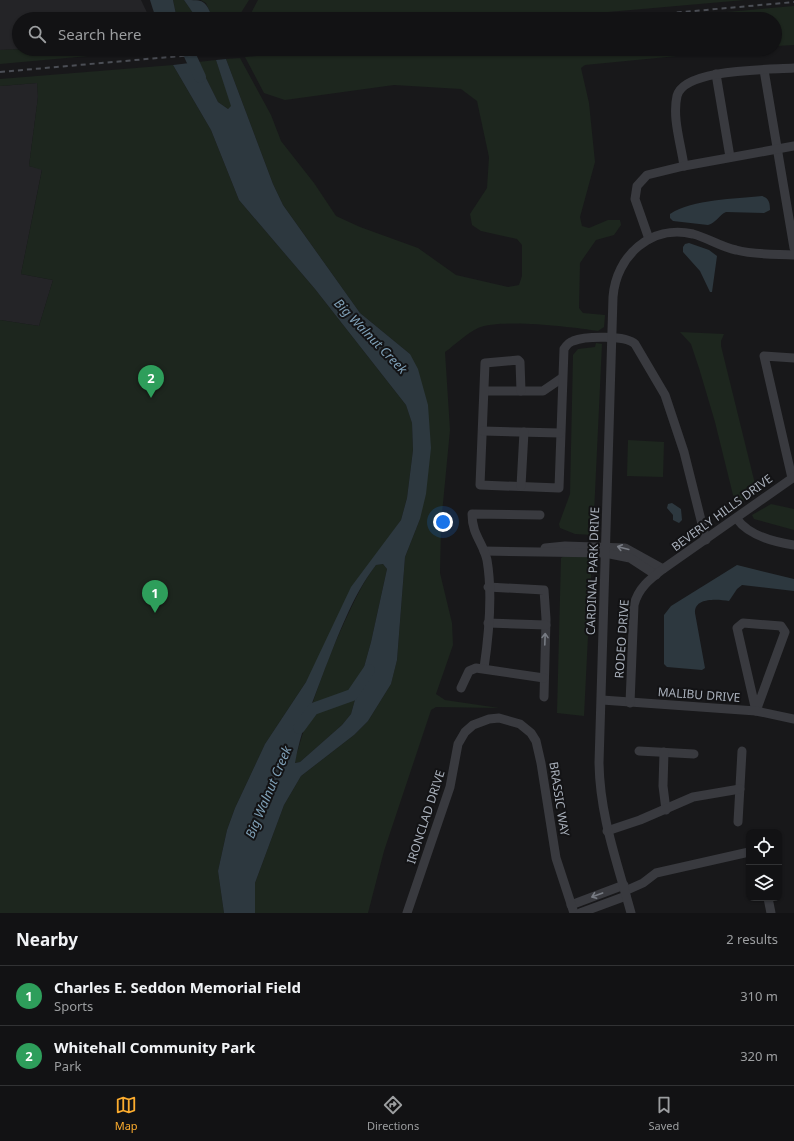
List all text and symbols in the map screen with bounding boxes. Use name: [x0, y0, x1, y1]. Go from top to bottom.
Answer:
search box: [12, 12, 782, 56]
icon: search: [26, 23, 48, 45]
text: Search here: [58, 24, 141, 44]
water label: Big Walnut Creek: [330, 294, 412, 378]
pin: 2: [138, 365, 164, 398]
street label: BEVERLY HILLS DRIVE: [668, 470, 776, 555]
street label: CARDINAL PARK DRIVE: [582, 507, 603, 635]
your location: [433, 512, 453, 532]
one-way arrow: [617, 544, 630, 552]
pin: 1: [142, 580, 168, 613]
street label: RODEO DRIVE: [610, 599, 633, 679]
one-way arrow: [541, 633, 549, 646]
street label: MALIBU DRIVE: [657, 683, 741, 706]
water label: Big Walnut Creek: [240, 743, 296, 841]
street label: BRASSIC WAY: [545, 760, 574, 838]
street label: IRONCLAD DRIVE: [402, 768, 449, 866]
map controls: [746, 829, 782, 901]
button: locate: [746, 829, 782, 865]
button: layers: [746, 865, 782, 901]
one-way arrow: [591, 892, 604, 899]
text: Nearby: [16, 928, 78, 951]
text: 2 results: [726, 930, 778, 948]
text: Charles E. Seddon Memorial Field: [54, 977, 301, 997]
text: 1: [25, 987, 33, 1005]
text: 310 m: [740, 987, 778, 1005]
text: Sports: [54, 997, 93, 1015]
text: Whitehall Community Park: [54, 1037, 255, 1057]
text: 2: [25, 1047, 33, 1065]
text: 320 m: [740, 1047, 778, 1065]
text: Park: [54, 1057, 81, 1075]
tab: Map: [115, 1094, 138, 1133]
tab: Directions: [367, 1094, 419, 1133]
tab: Saved: [649, 1094, 679, 1133]

